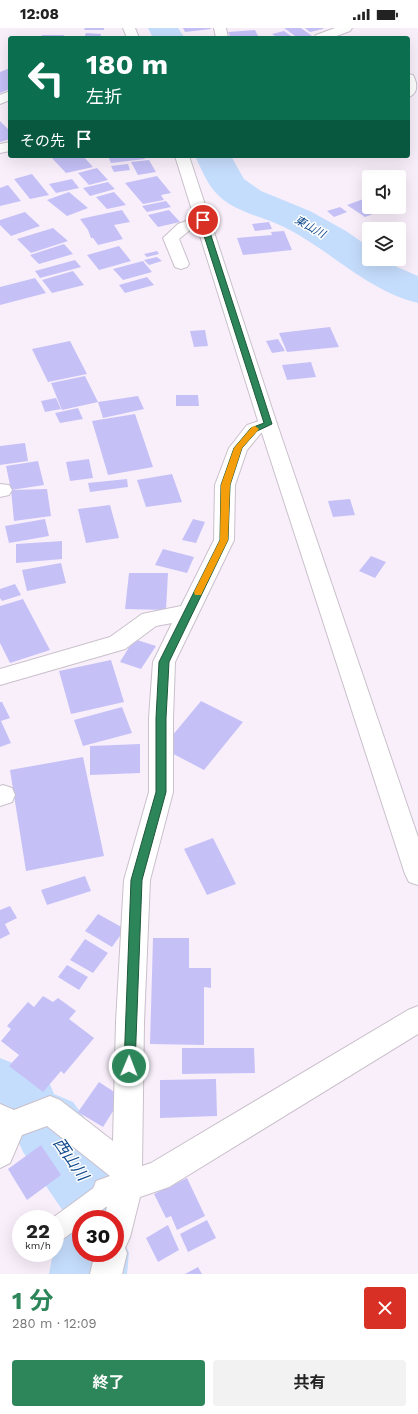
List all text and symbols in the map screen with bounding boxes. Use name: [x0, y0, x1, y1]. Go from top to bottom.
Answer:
text: 12:08: [20, 5, 59, 23]
text: 180 m: [86, 48, 168, 81]
icon: left: [20, 52, 72, 104]
text: 左折: [86, 86, 122, 107]
icon: arrive: [73, 128, 95, 150]
text: その先: [20, 132, 65, 150]
map controls: [362, 170, 406, 266]
button: sound: [362, 170, 406, 214]
pin: [186, 203, 220, 237]
icon: arrive: [192, 209, 214, 231]
water label: 東山川: [292, 213, 328, 241]
button: layers: [362, 222, 406, 266]
position arrow: [108, 1045, 150, 1087]
water label: 西山川: [49, 1134, 94, 1186]
speed limit sign: 30: [72, 1210, 124, 1262]
text: 22: [26, 1219, 50, 1243]
text: km/h: [25, 1240, 51, 1251]
text: 1 分: [12, 1287, 53, 1315]
button: close: [364, 1287, 406, 1329]
text: 280 m · 12:09: [12, 1316, 97, 1331]
button: 終了: [12, 1360, 205, 1406]
button: 共有: [213, 1360, 406, 1406]

